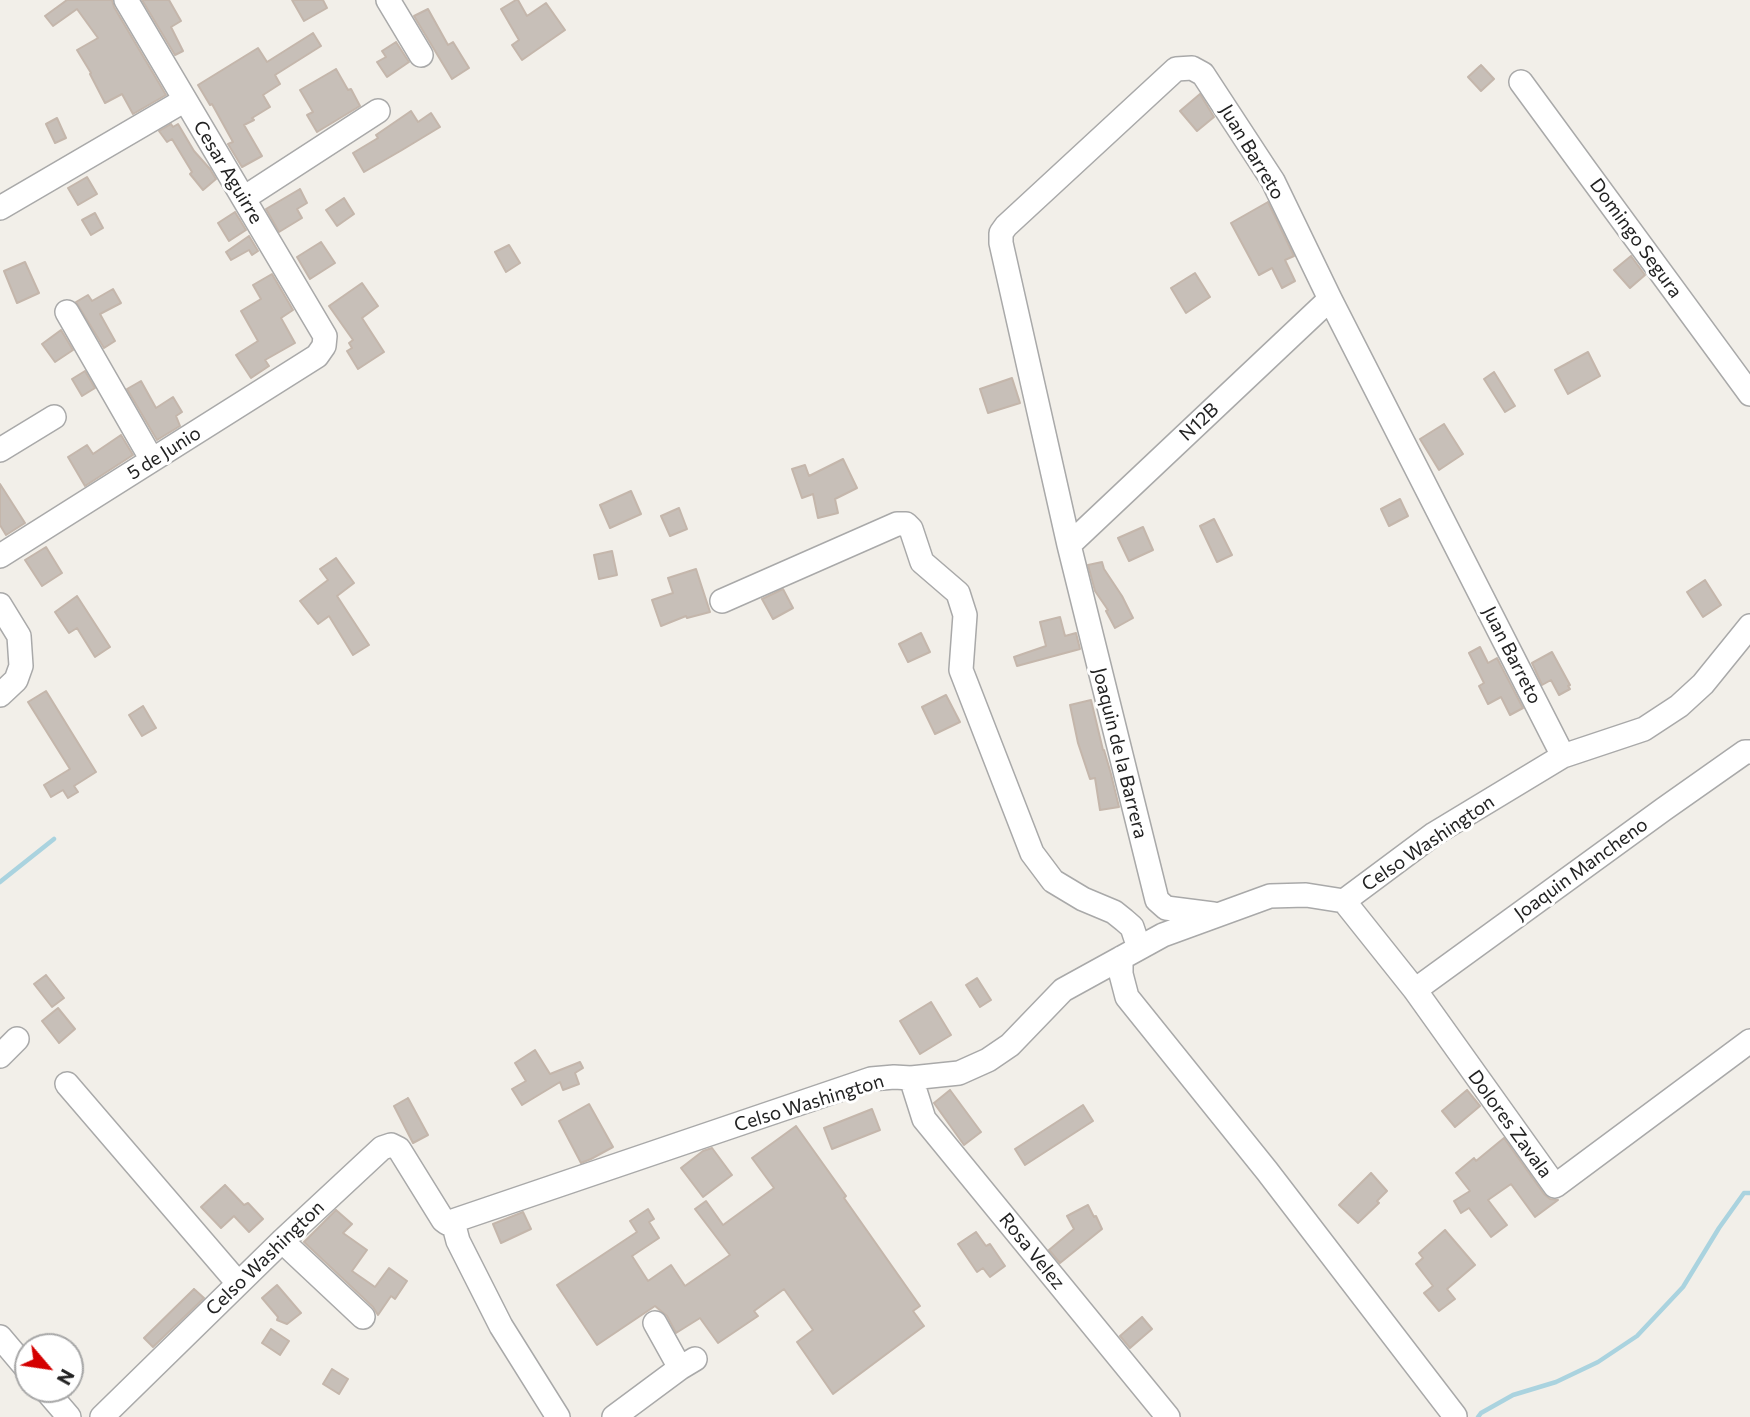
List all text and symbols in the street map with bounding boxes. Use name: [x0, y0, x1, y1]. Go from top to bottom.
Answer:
street label: Juan Barreto: [1215, 100, 1289, 204]
street label: Cesar Aguirre: [188, 116, 268, 228]
street label: Domingo Segura: [1585, 174, 1687, 302]
street label: N12B: [1175, 398, 1223, 446]
street label: 5 de Junio: [123, 421, 205, 485]
street label: Juan Barreto: [1478, 602, 1546, 708]
street label: Joaquin de la Barrera: [1088, 665, 1152, 841]
street label: Celso Washington: [1357, 790, 1499, 896]
street label: Joaquin Mancheno: [1510, 813, 1652, 925]
street label: Dolores Zavala: [1463, 1066, 1557, 1182]
street label: Celso Washington: [731, 1069, 887, 1137]
street label: Celso Washington: [201, 1196, 329, 1320]
street label: Rosa Velez: [994, 1208, 1070, 1294]
north arrow: [14, 1333, 84, 1403]
text: N: [53, 1366, 80, 1389]

